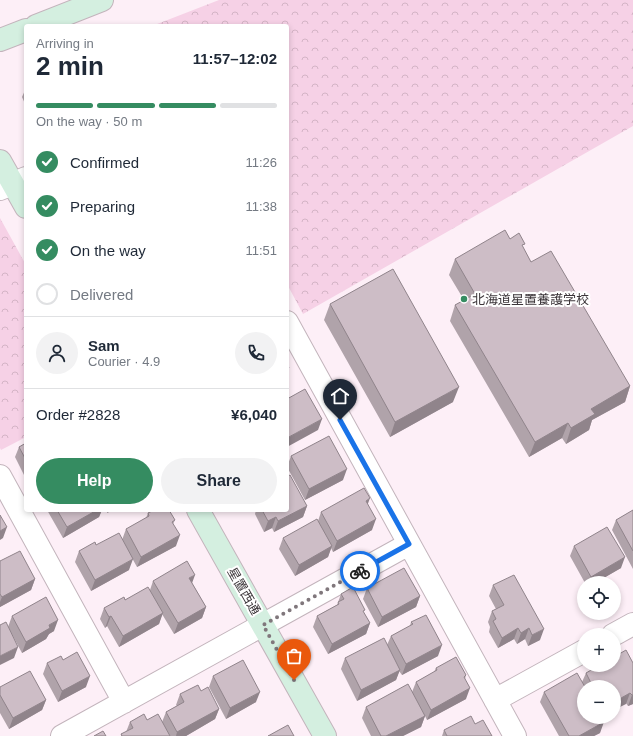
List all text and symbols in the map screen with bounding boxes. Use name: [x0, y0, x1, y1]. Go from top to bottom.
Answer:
text: Arriving in: [36, 36, 94, 51]
text: 11:57–12:02: [193, 50, 277, 67]
text: 2 min: [36, 51, 104, 81]
text: On the way · 50 m: [36, 114, 142, 129]
icon: check: [36, 151, 58, 173]
text: Confirmed: [70, 154, 139, 171]
text: 11:26: [245, 155, 277, 170]
icon: check: [36, 195, 58, 217]
text: Preparing: [70, 198, 135, 215]
text: 11:38: [245, 199, 277, 214]
icon: check: [36, 239, 58, 261]
text: On the way: [70, 242, 146, 259]
text: 11:51: [245, 243, 277, 258]
text: Delivered: [70, 286, 133, 303]
place label: 北海道星置養護学校: [472, 292, 589, 307]
marker: 北海道星置養護学校: [459, 294, 469, 304]
button: person: [36, 332, 78, 374]
button: phone: [235, 332, 277, 374]
text: Sam: [88, 337, 120, 354]
text: Courier · 4.9: [88, 354, 160, 369]
pin: [323, 379, 357, 420]
icon: home: [329, 385, 351, 407]
text: Order #2828: [36, 406, 120, 423]
text: ¥6,040: [231, 406, 277, 423]
button: Help: [36, 458, 153, 504]
button: Share: [161, 458, 277, 504]
courier: [340, 551, 380, 591]
icon: bike: [349, 560, 371, 582]
street label: 星置西通: [225, 565, 263, 617]
map controls: [577, 576, 621, 724]
button: locate: [577, 576, 621, 620]
button: +: [577, 628, 621, 672]
pin: [277, 639, 311, 680]
icon: bag: [283, 645, 305, 667]
button: −: [577, 680, 621, 724]

